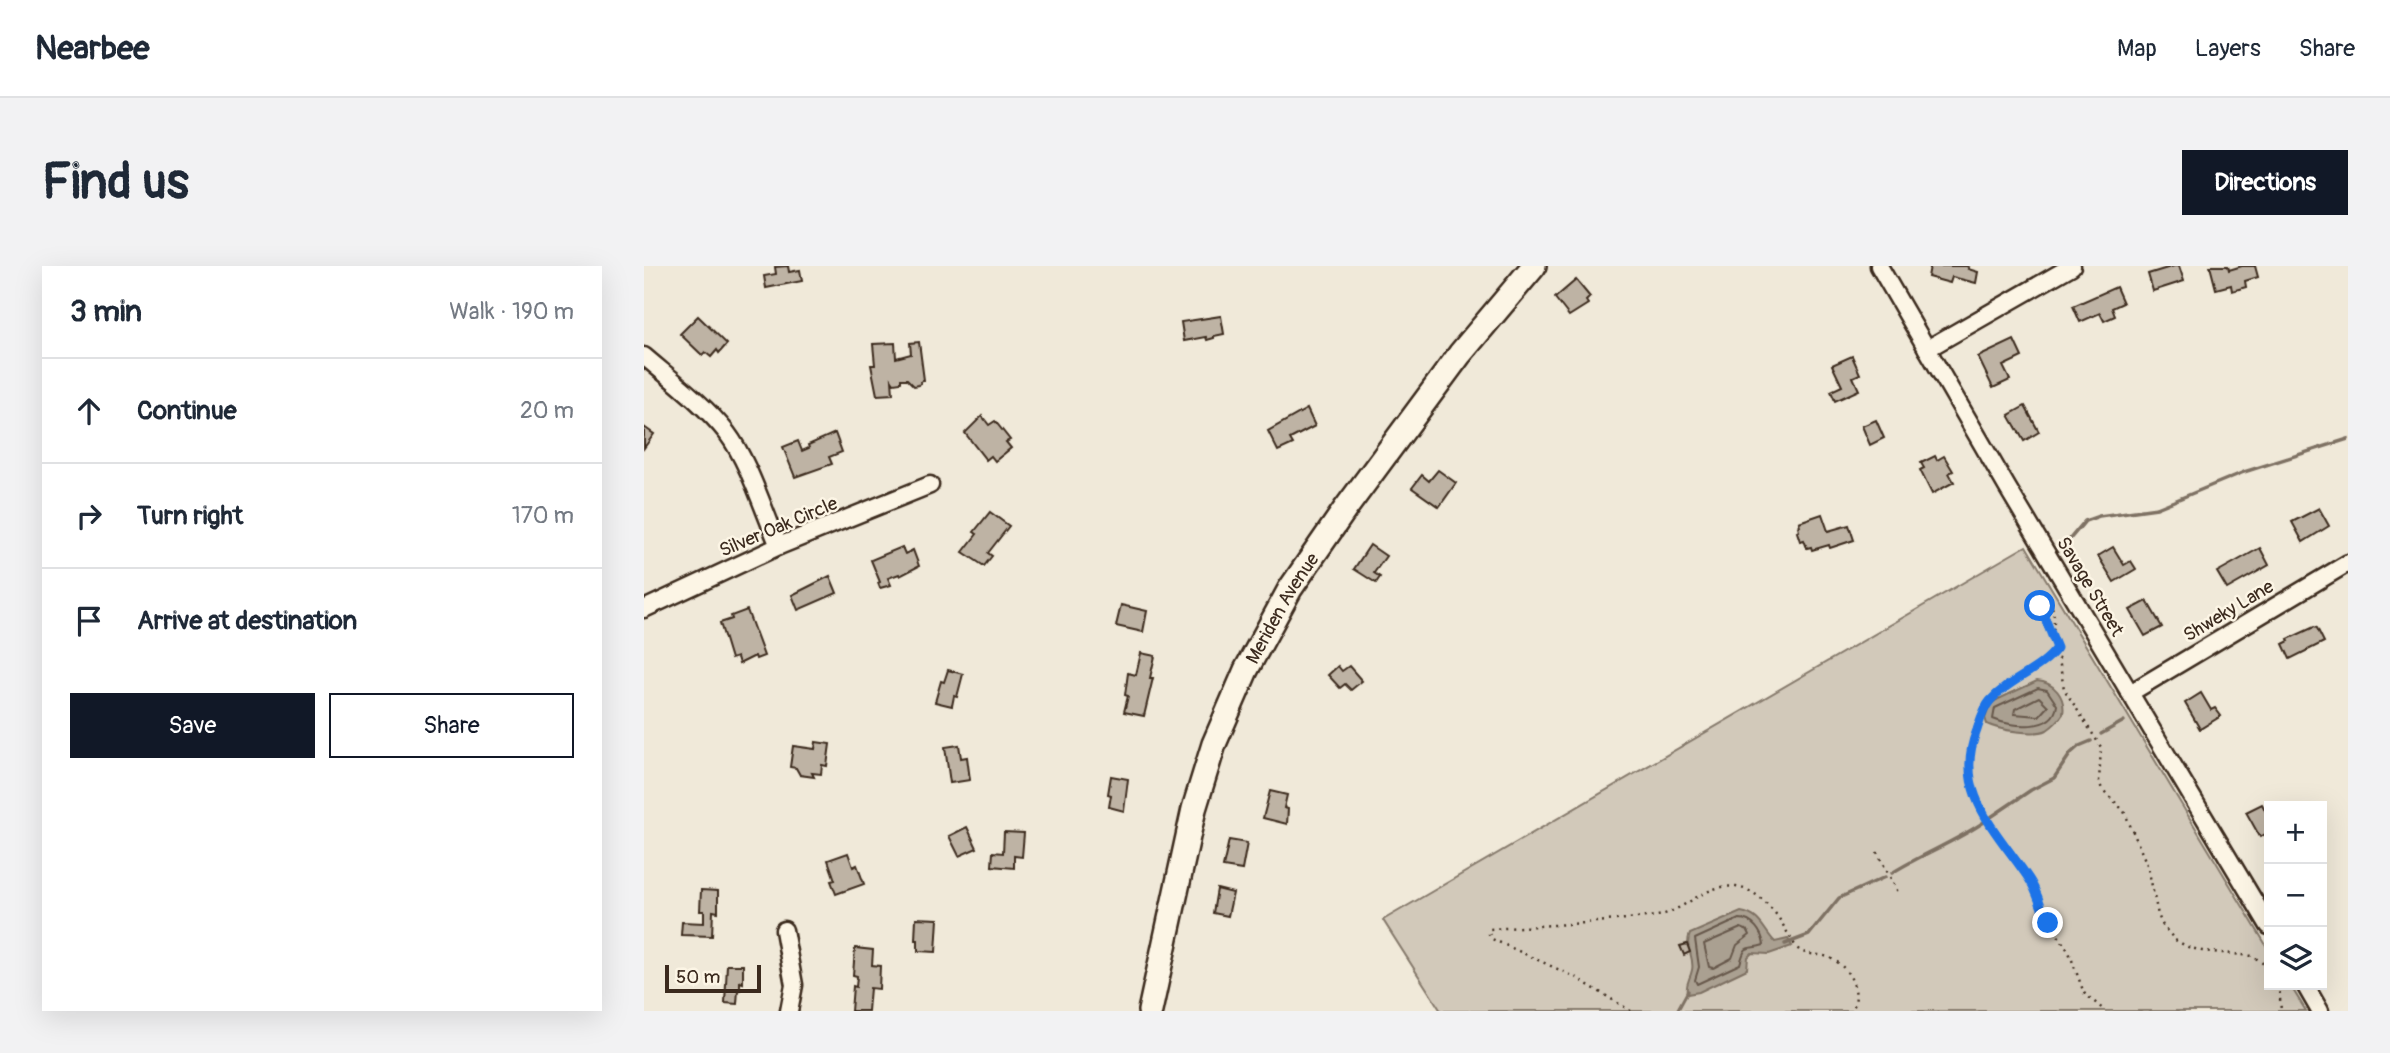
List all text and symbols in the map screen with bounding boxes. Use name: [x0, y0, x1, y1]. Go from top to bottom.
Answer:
text: Nearbee: [35, 28, 149, 69]
text: Map: [2117, 34, 2157, 63]
text: Layers: [2195, 34, 2261, 63]
text: Share: [2299, 34, 2355, 63]
button: Directions: [2182, 150, 2348, 215]
text: Find us: [42, 152, 189, 213]
text: 3 min: [70, 293, 142, 330]
text: Walk · 190 m: [449, 297, 574, 326]
icon: ahead: [70, 392, 108, 430]
text: Continue: [137, 395, 237, 427]
text: 20 m: [520, 396, 574, 425]
street label: Silver Oak Circle: [716, 491, 842, 563]
icon: right: [70, 497, 108, 535]
text: Turn right: [137, 500, 243, 532]
text: 170 m: [512, 501, 574, 530]
street label: Savage Street: [2051, 532, 2129, 641]
street label: Meriden Avenue: [1241, 548, 1325, 668]
street label: Shweky Lane: [2179, 574, 2279, 647]
route start: [2024, 590, 2055, 621]
icon: arrive: [70, 602, 108, 640]
text: Arrive at destination: [137, 605, 357, 637]
button: Save: [70, 693, 315, 758]
button: Share: [329, 693, 574, 758]
map controls: [2264, 801, 2327, 990]
button: +: [2264, 801, 2327, 864]
button: −: [2264, 864, 2327, 927]
route end: [2032, 907, 2063, 938]
button: layers: [2264, 927, 2327, 990]
scale bar: [665, 962, 761, 994]
text: 50 m: [676, 965, 720, 989]

